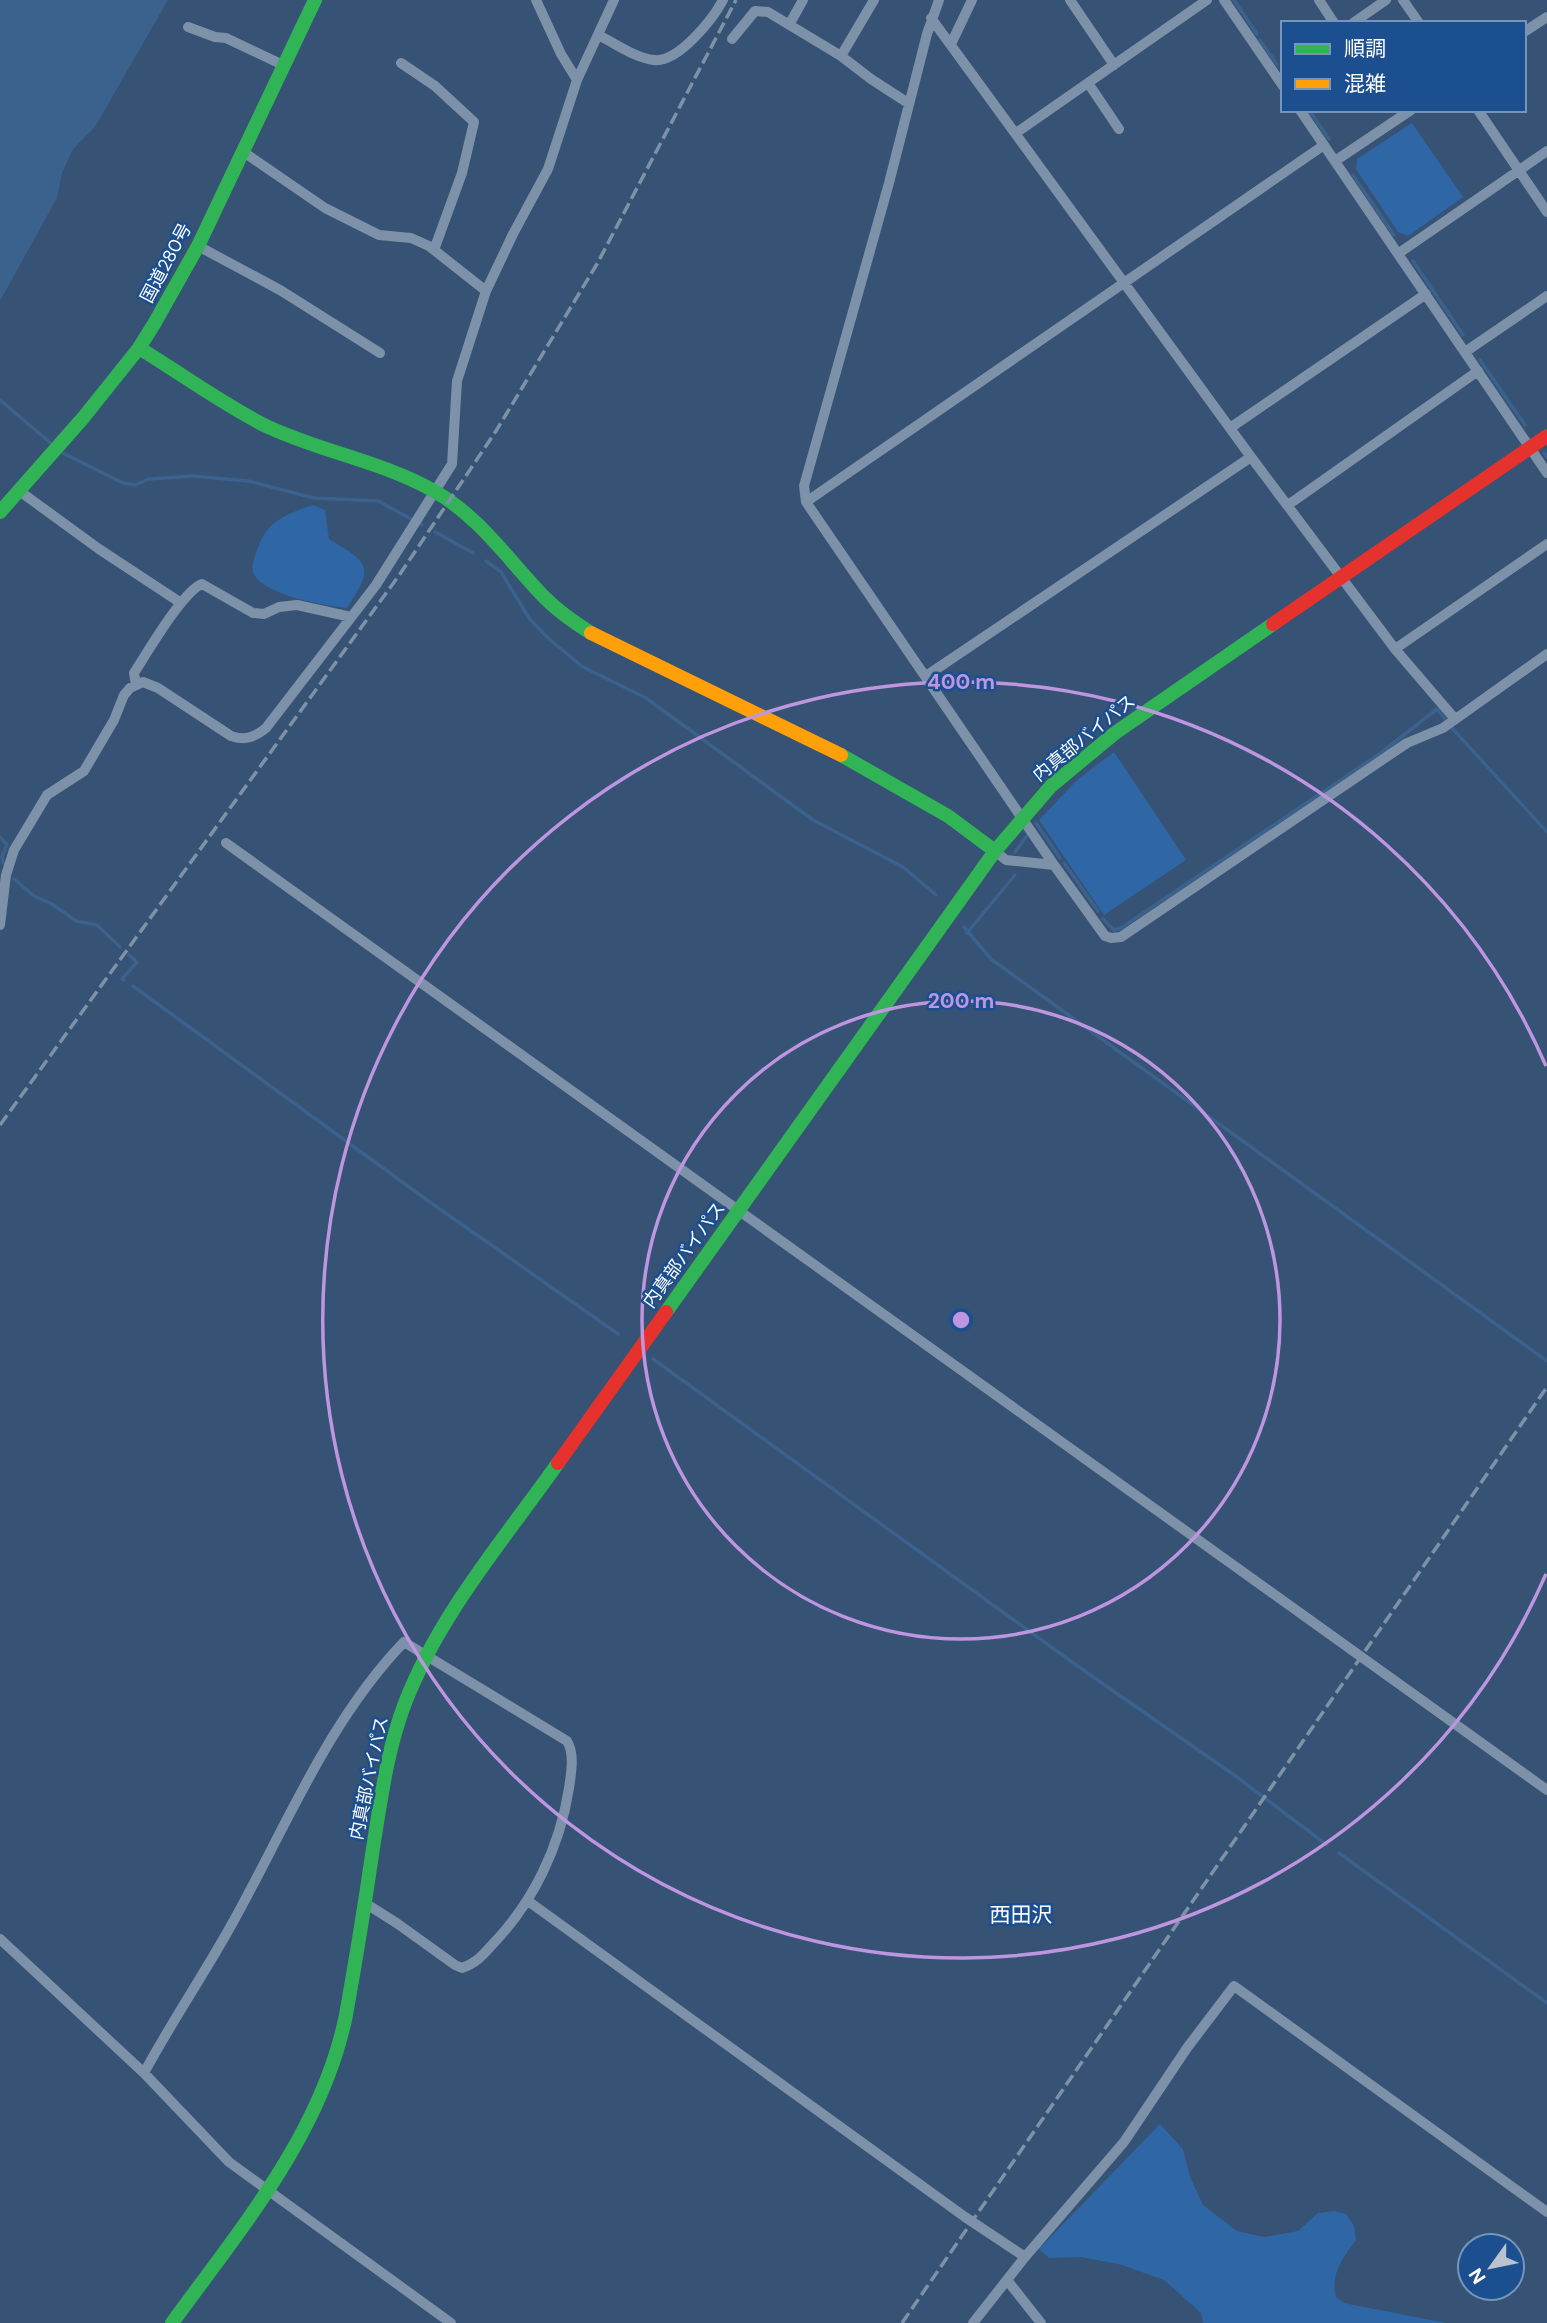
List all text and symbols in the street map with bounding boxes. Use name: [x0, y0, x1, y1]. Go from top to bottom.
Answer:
legend: [1281, 21, 1526, 112]
text: 順調: [1344, 35, 1386, 63]
text: 混雑: [1344, 70, 1386, 98]
street label: 国道280号: [135, 219, 197, 307]
text: 400 m: [927, 668, 995, 696]
street label: 内真部バイパス: [1028, 689, 1140, 787]
text: 200 m: [928, 987, 994, 1015]
street label: 内真部バイパス: [637, 1197, 731, 1313]
centre of rings: [949, 1308, 973, 1332]
street label: 内真部バイパス: [344, 1714, 394, 1842]
district label: 西田沢: [990, 1901, 1053, 1929]
north arrow: [1456, 2232, 1526, 2302]
text: N: [1463, 2263, 1491, 2289]

